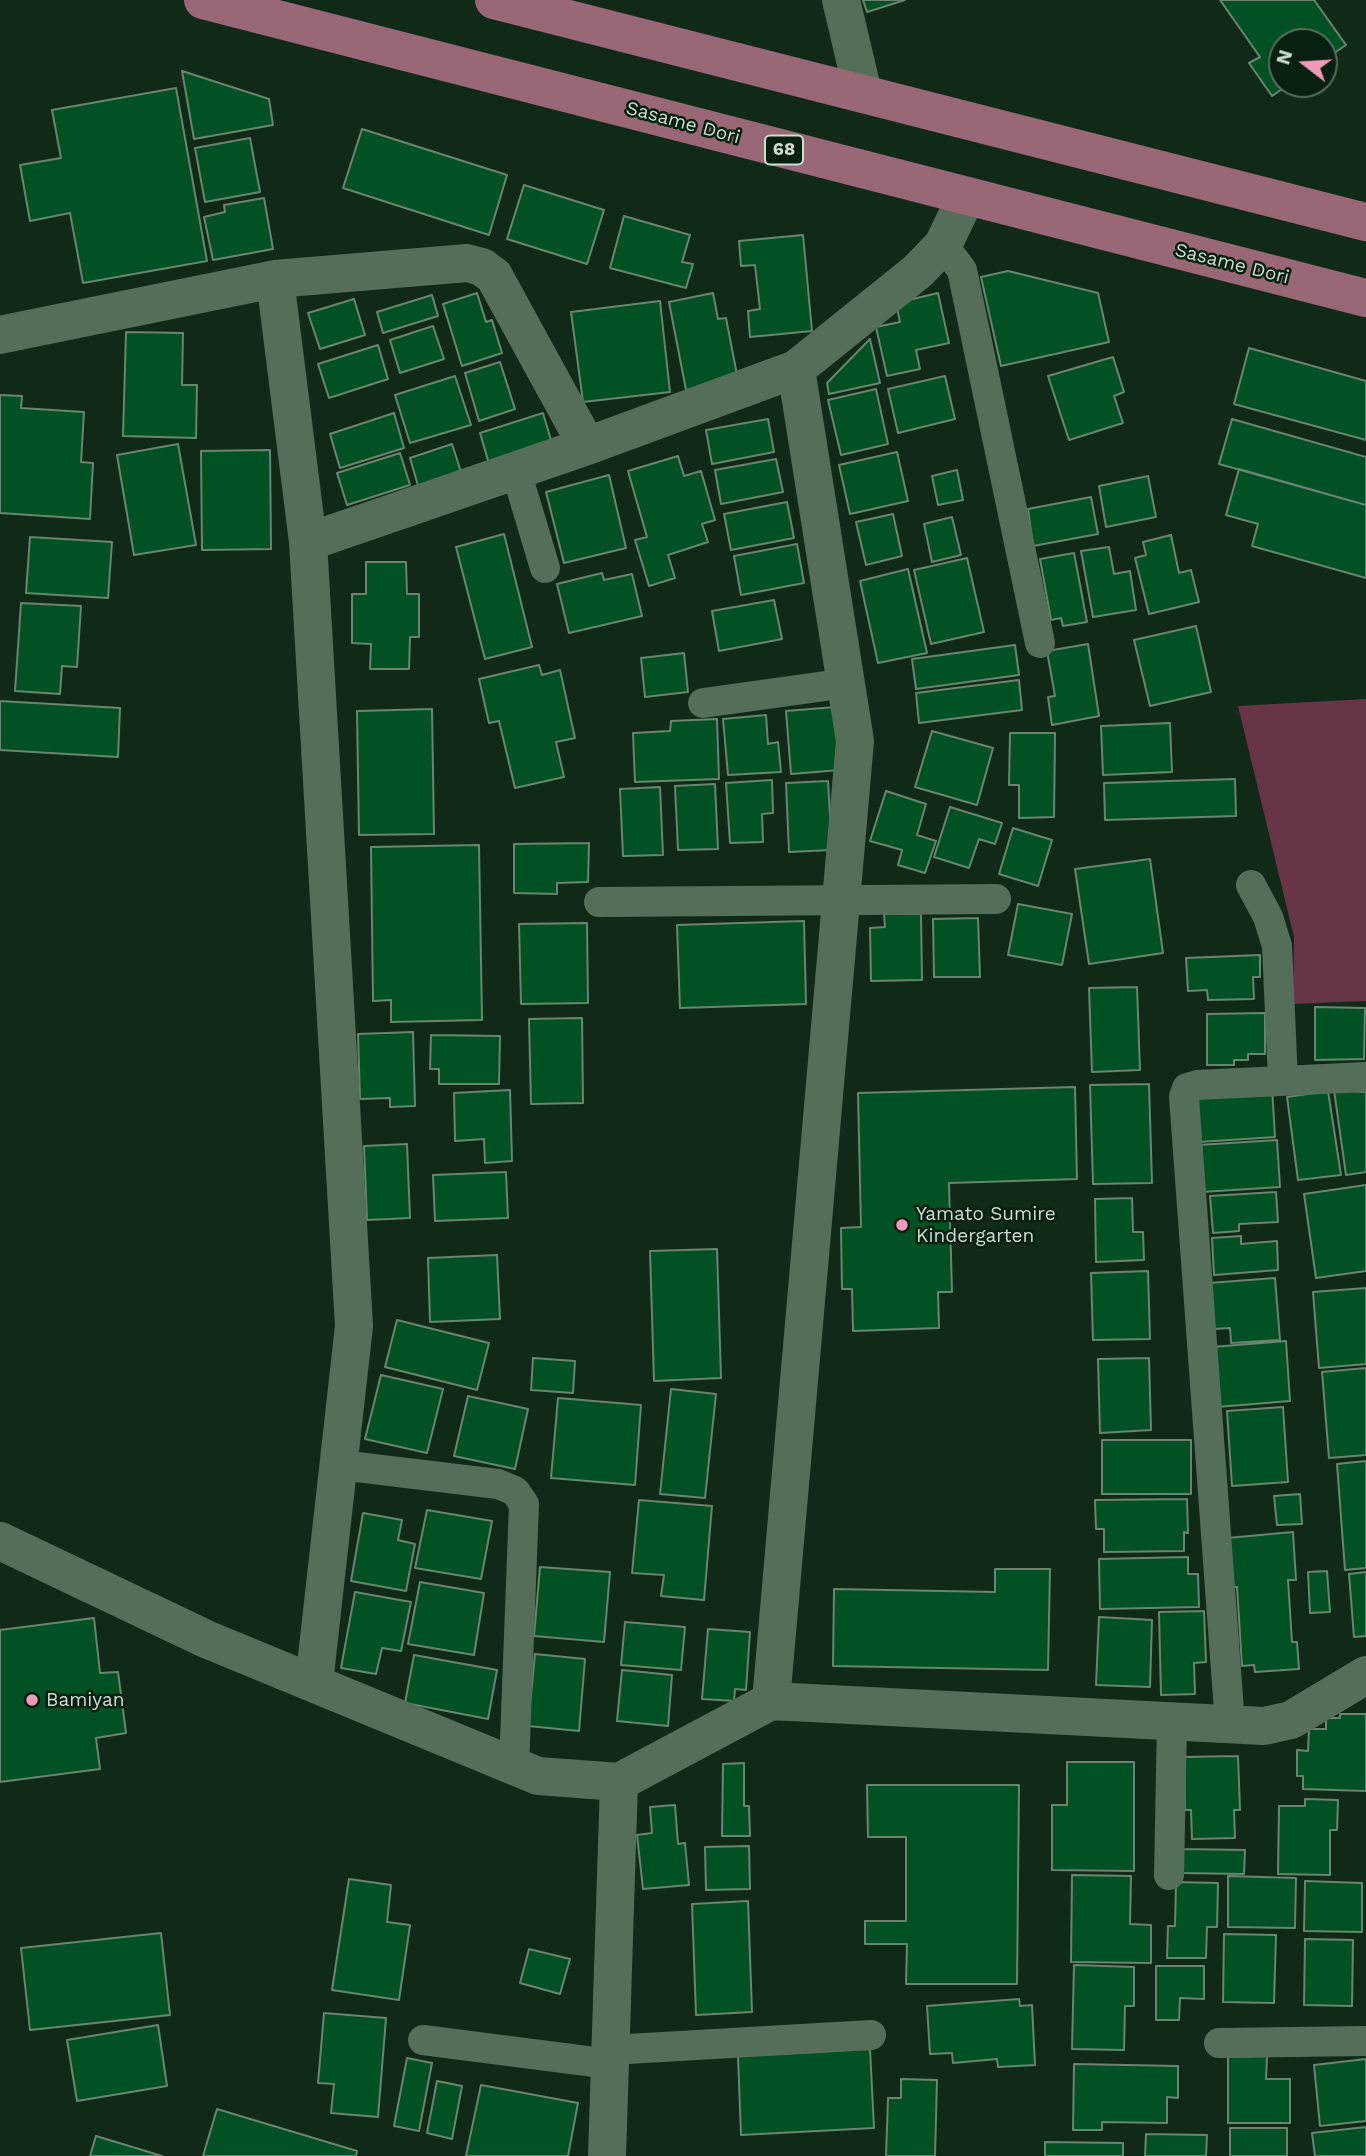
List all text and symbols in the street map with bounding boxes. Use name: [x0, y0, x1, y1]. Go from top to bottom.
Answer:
north arrow: [1268, 28, 1338, 98]
text: N: [1271, 47, 1297, 67]
street label: Sasame Dori: [624, 97, 742, 149]
road number: 68: [765, 135, 803, 164]
street label: Sasame Dori: [1172, 239, 1292, 289]
place label: Yamato Sumire Kindergarten: [916, 1203, 1056, 1247]
marker: Yamato Sumire Kindergarten: [894, 1217, 910, 1233]
place label: Bamiyan: [46, 1689, 124, 1711]
marker: Bamiyan: [24, 1692, 40, 1708]

